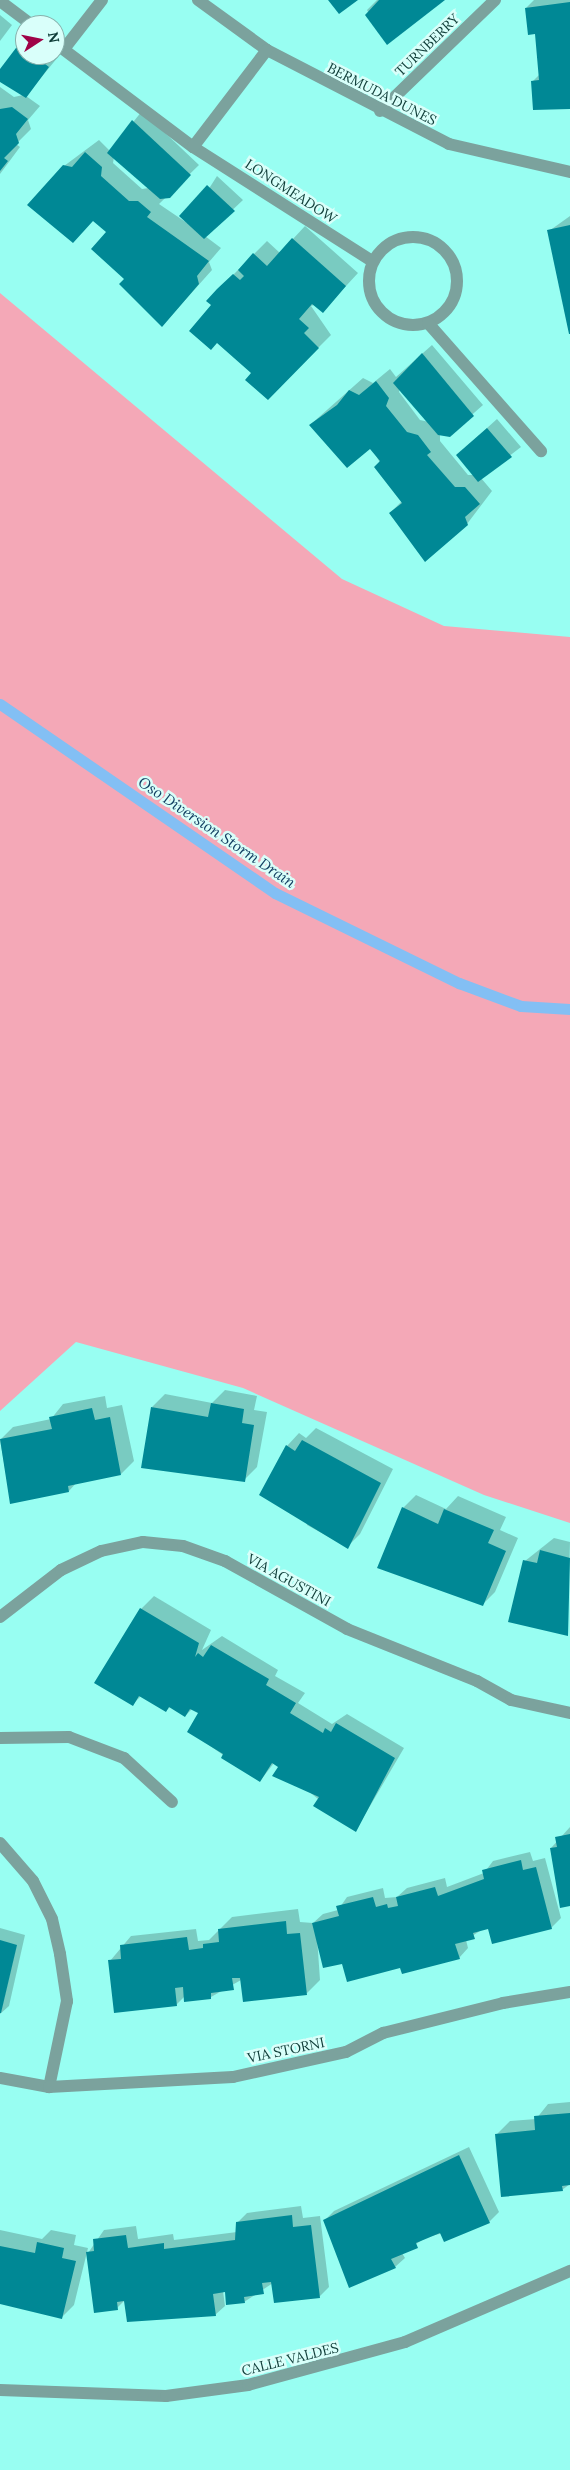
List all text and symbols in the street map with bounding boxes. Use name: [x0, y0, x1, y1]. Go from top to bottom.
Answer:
street label: TURNBERRY: [391, 10, 463, 80]
north arrow: [15, 15, 65, 65]
text: N: [44, 30, 64, 44]
street label: BERMUDA DUNES: [325, 59, 439, 129]
street label: LONGMEADOW: [242, 155, 340, 227]
water label: Oso Diversion Storm Drain: [135, 773, 299, 891]
street label: VIA AGUSTINI: [244, 1550, 334, 1610]
street label: VIA STORNI: [246, 2034, 326, 2066]
street label: CALLE VALDES: [240, 2339, 340, 2379]

